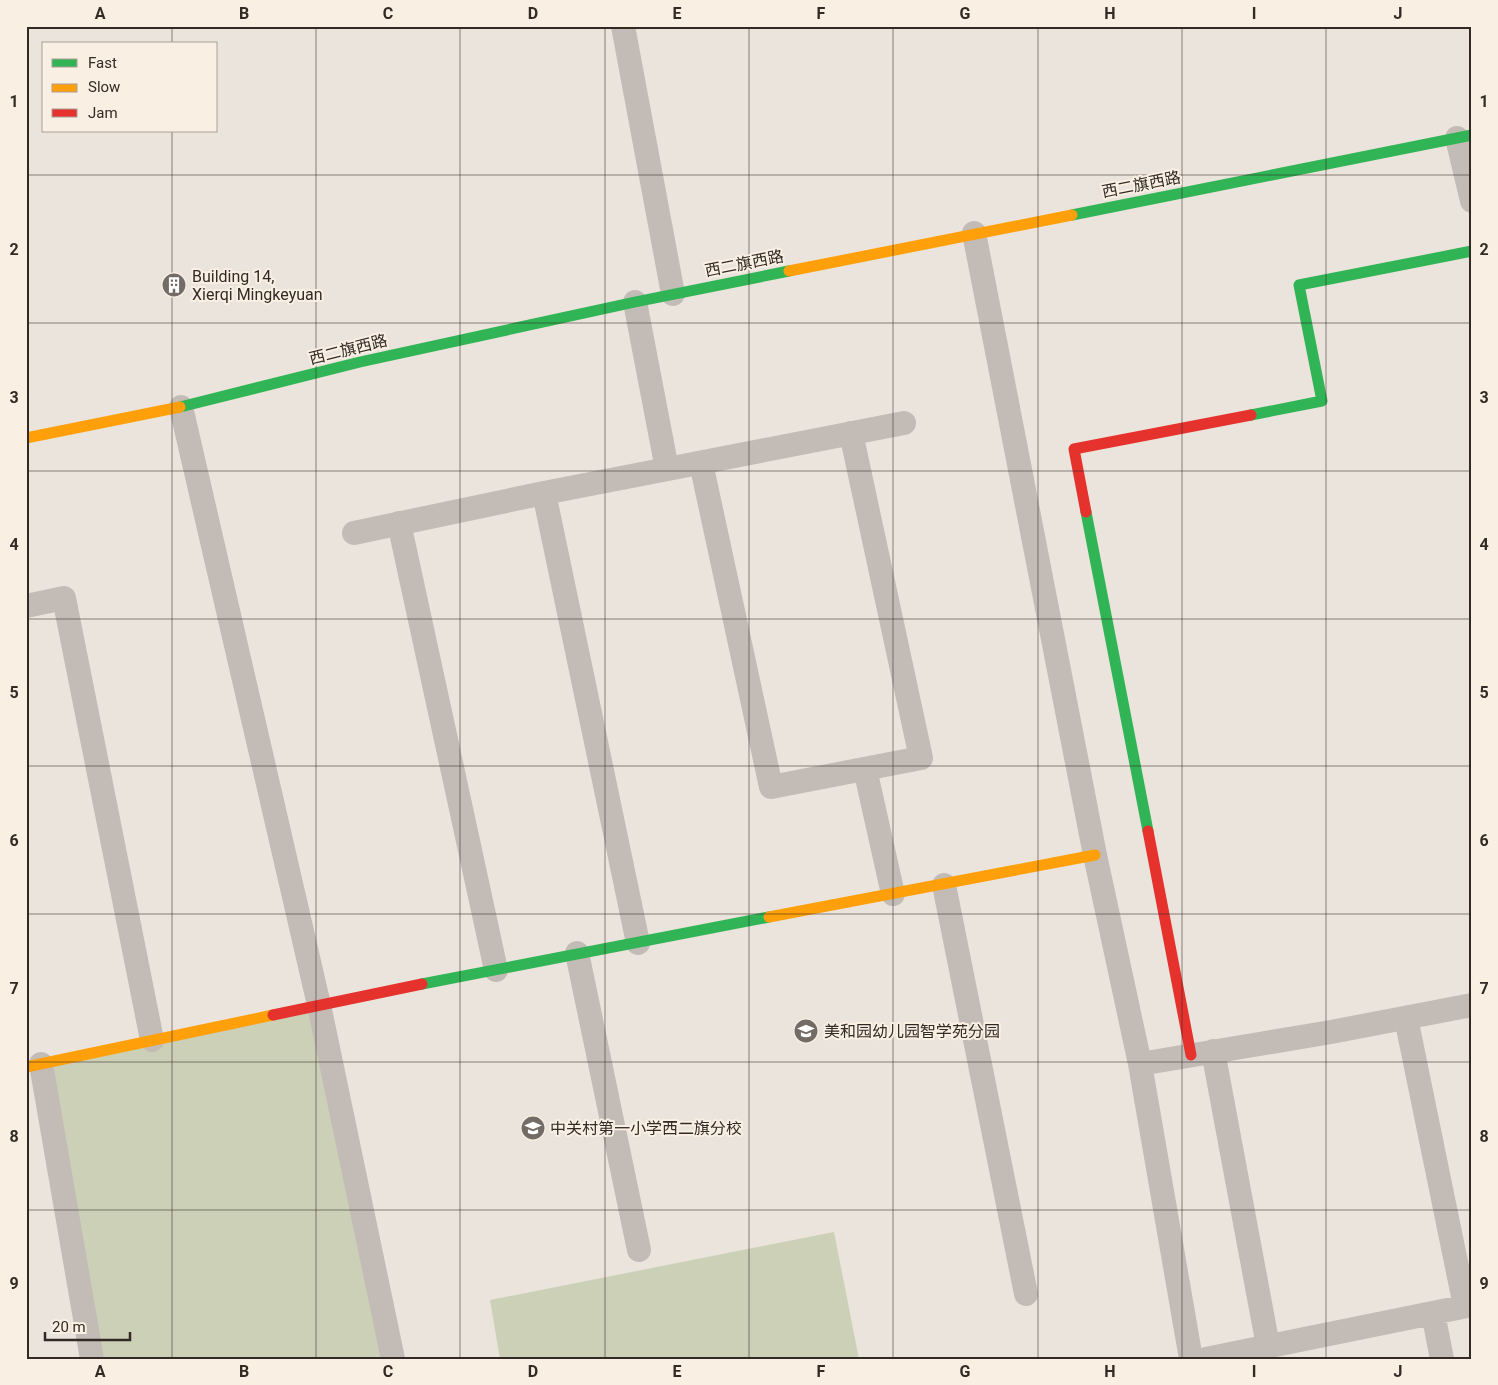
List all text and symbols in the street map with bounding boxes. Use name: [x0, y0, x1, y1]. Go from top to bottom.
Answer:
text: A: [95, 4, 106, 23]
text: B: [239, 4, 249, 23]
text: C: [383, 4, 393, 23]
text: D: [528, 4, 538, 23]
text: E: [673, 4, 682, 23]
text: F: [817, 4, 826, 23]
text: G: [960, 4, 971, 23]
text: H: [1104, 4, 1116, 23]
text: I: [1252, 4, 1256, 23]
text: J: [1394, 4, 1402, 23]
legend: [42, 42, 218, 132]
text: Fast: [88, 54, 117, 72]
text: Slow: [88, 78, 120, 96]
text: 1: [9, 92, 19, 111]
text: 1: [1479, 92, 1489, 111]
text: Jam: [88, 104, 118, 122]
street label: 西二旗西路: [1100, 168, 1182, 201]
text: 2: [9, 240, 19, 259]
text: 2: [1479, 240, 1489, 259]
street label: 西二旗西路: [703, 247, 785, 280]
place label: Building 14, Xierqi Mingkeyuan: [192, 267, 323, 304]
building icon: Building 14, Xierqi Mingkeyuan: [161, 272, 187, 298]
street label: 西二旗西路: [307, 331, 389, 368]
text: 3: [9, 388, 19, 407]
text: 3: [1479, 388, 1489, 407]
text: 4: [9, 535, 19, 554]
text: 4: [1479, 535, 1489, 554]
text: 5: [9, 683, 19, 702]
text: 5: [1479, 683, 1489, 702]
text: 6: [9, 831, 19, 850]
text: 6: [1479, 831, 1489, 850]
text: 7: [9, 979, 19, 998]
text: 7: [1479, 979, 1489, 998]
school or university icon: 美和园幼儿园智学苑分园: [793, 1018, 819, 1044]
place label: 美和园幼儿园智学苑分园: [824, 1022, 1000, 1041]
school or university icon: 中关村第一小学西二旗分校: [520, 1115, 546, 1141]
place label: 中关村第一小学西二旗分校: [550, 1119, 742, 1138]
text: 8: [9, 1127, 19, 1146]
text: 8: [1479, 1127, 1489, 1146]
text: 9: [9, 1274, 19, 1293]
text: 9: [1479, 1274, 1489, 1293]
scale bar: [45, 1310, 130, 1342]
text: 20 m: [52, 1318, 86, 1336]
text: A: [95, 1362, 106, 1381]
text: B: [239, 1362, 249, 1381]
text: C: [383, 1362, 393, 1381]
text: D: [528, 1362, 538, 1381]
text: E: [673, 1362, 682, 1381]
text: F: [817, 1362, 826, 1381]
text: G: [960, 1362, 971, 1381]
text: H: [1104, 1362, 1116, 1381]
text: I: [1252, 1362, 1256, 1381]
text: J: [1394, 1362, 1402, 1381]

